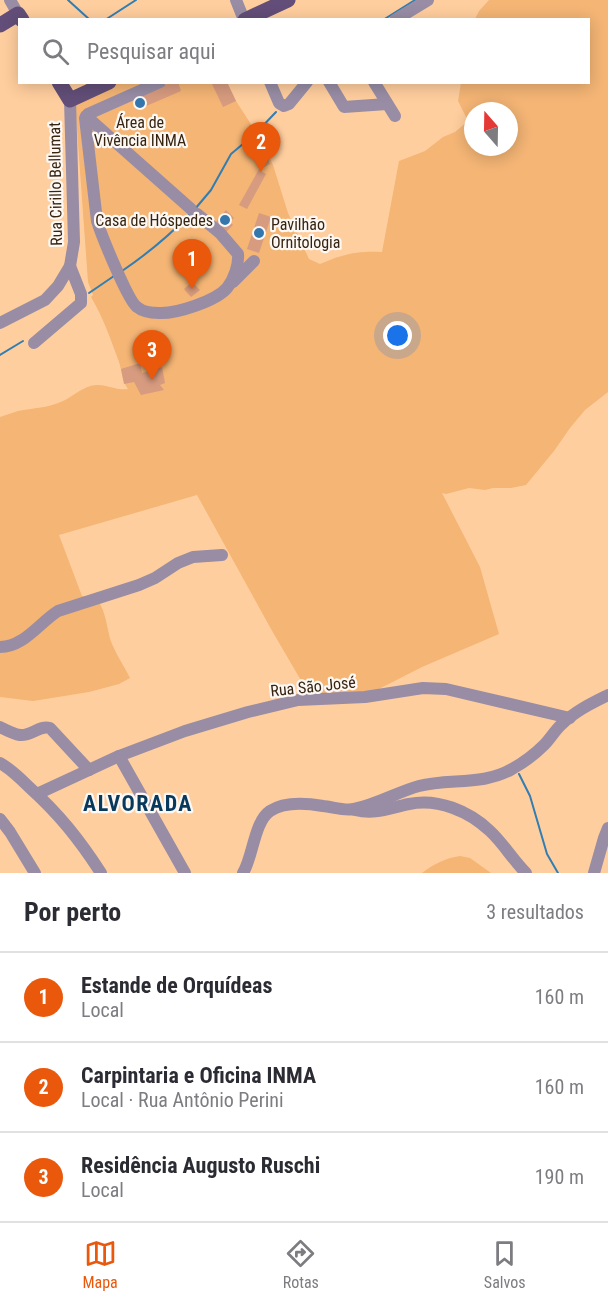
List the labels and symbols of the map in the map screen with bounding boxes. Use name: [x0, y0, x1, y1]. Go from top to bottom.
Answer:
marker: Área de Vivência INMA: [133, 96, 147, 110]
north arrow: [464, 102, 518, 156]
place label: Área de Vivência INMA: [94, 113, 186, 150]
street label: Rua Cirillo Bellumat: [45, 122, 66, 246]
pin: 2: [242, 122, 280, 172]
place label: Casa de Hóspedes: [95, 211, 213, 230]
marker: Casa de Hóspedes: [218, 213, 232, 227]
place label: Pavilhão Ornitologia: [271, 215, 340, 252]
marker: Pavilhão Ornitologia: [252, 226, 266, 240]
pin: 1: [172, 240, 212, 289]
your location: [383, 321, 412, 350]
pin: 3: [132, 330, 172, 380]
street label: Rua São José: [269, 673, 357, 700]
district label: ALVORADA: [83, 791, 193, 816]

